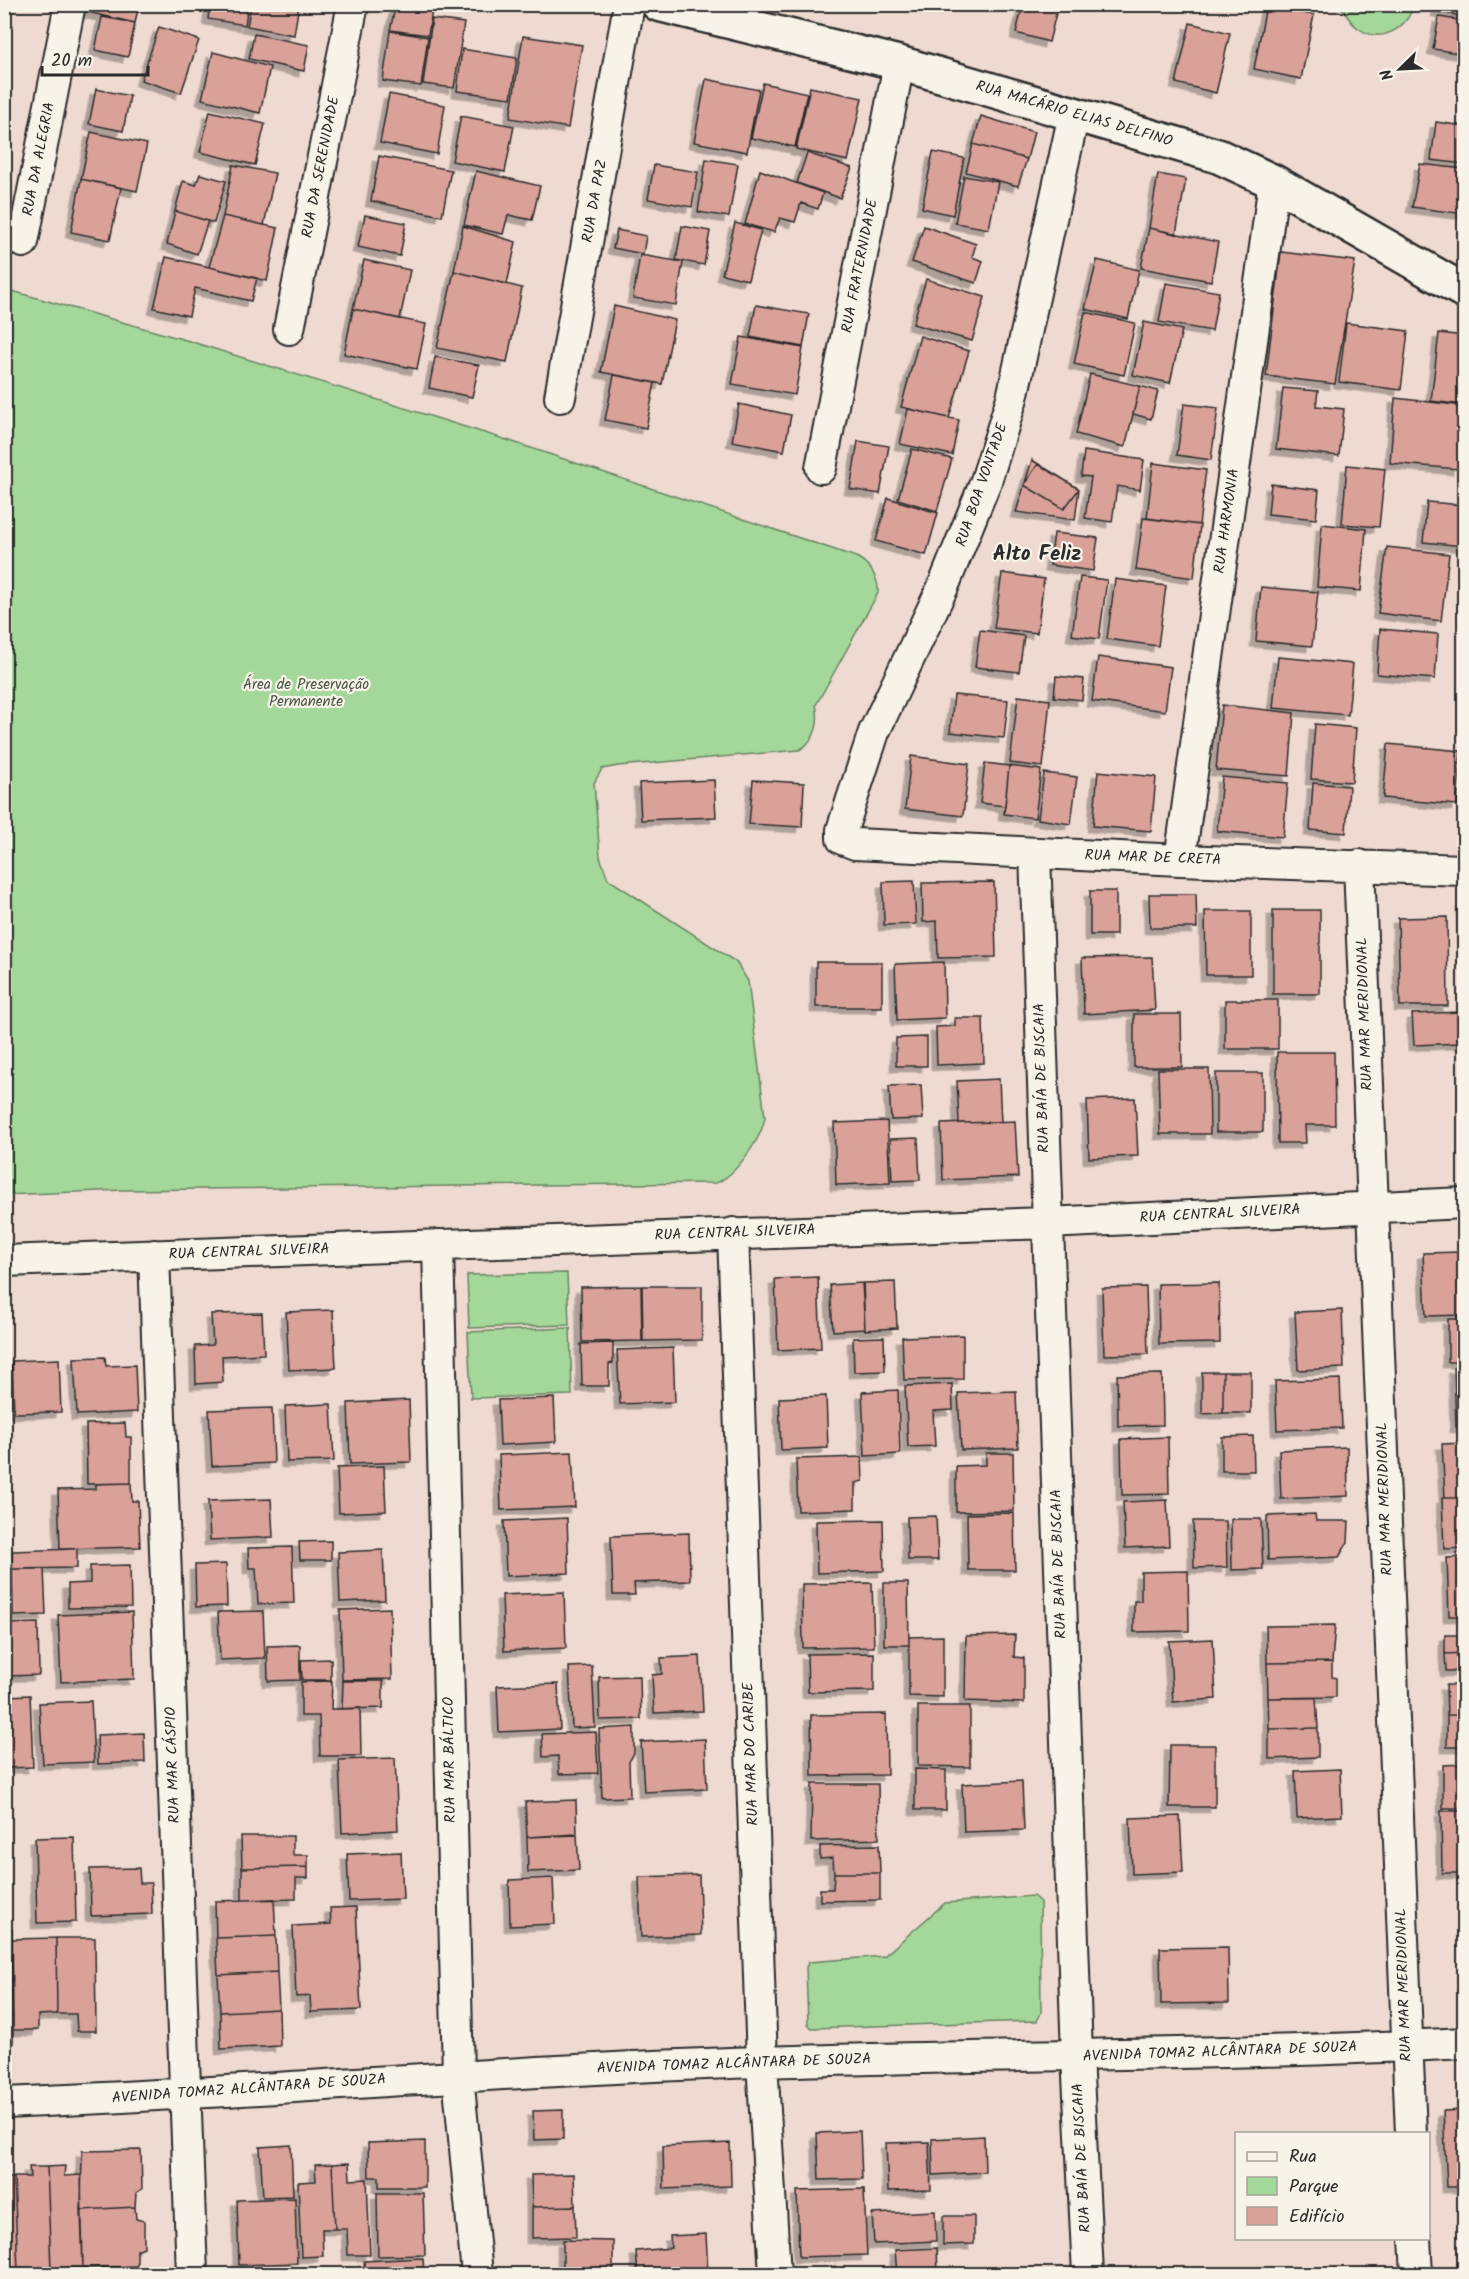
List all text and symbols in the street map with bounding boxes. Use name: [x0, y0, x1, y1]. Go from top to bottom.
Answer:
scale bar: [42, 39, 148, 77]
north arrow: [1370, 39, 1430, 99]
text: 20 m: [51, 47, 92, 76]
text: N: [1374, 65, 1401, 84]
street label: RUA MACÁRIO ELIAS DELFINO: [973, 74, 1175, 154]
street label: RUA DA SERENIDADE: [295, 93, 347, 240]
street label: RUA DA ALEGRIA: [16, 100, 62, 218]
street label: RUA DA PAZ: [576, 157, 614, 245]
street label: RUA FRATERNIDADE: [835, 196, 885, 335]
street label: RUA BOA VONTADE: [950, 419, 1015, 550]
street label: RUA HARMONIA: [1208, 467, 1246, 575]
district label: Alto Feliz: [993, 538, 1081, 571]
park label: Área de Preservação Permanente: [243, 673, 369, 714]
street label: RUA MAR DE CRETA: [1084, 844, 1222, 872]
street label: RUA MAR MERIDIONAL: [1350, 937, 1380, 1091]
street label: RUA BAÍA DE BISCAIA: [1027, 1003, 1057, 1153]
street label: RUA CENTRAL SILVEIRA: [1139, 1198, 1301, 1230]
street label: RUA CENTRAL SILVEIRA: [654, 1218, 816, 1248]
street label: RUA CENTRAL SILVEIRA: [168, 1237, 330, 1267]
street label: RUA MAR MERIDIONAL: [1370, 1422, 1400, 1576]
street label: RUA BAÍA DE BISCAIA: [1044, 1489, 1074, 1639]
street label: RUA MAR DO CARIBE: [736, 1681, 765, 1826]
street label: RUA MAR BÁLTICO: [437, 1697, 463, 1823]
street label: RUA MAR CÁSPIO: [159, 1706, 187, 1824]
street label: RUA MAR MERIDIONAL: [1389, 1908, 1419, 2062]
street label: AVENIDA TOMAZ ALCÂNTARA DE SOUZA: [1082, 2035, 1358, 2069]
street label: AVENIDA TOMAZ ALCÂNTARA DE SOUZA: [596, 2047, 872, 2081]
street label: AVENIDA TOMAZ ALCÂNTARA DE SOUZA: [111, 2067, 387, 2111]
street label: RUA BAÍA DE BISCAIA: [1066, 2083, 1098, 2233]
legend: [1235, 2132, 1430, 2240]
text: Rua: [1289, 2143, 1317, 2172]
text: Parque: [1289, 2173, 1338, 2202]
text: Edifício: [1289, 2203, 1344, 2232]

